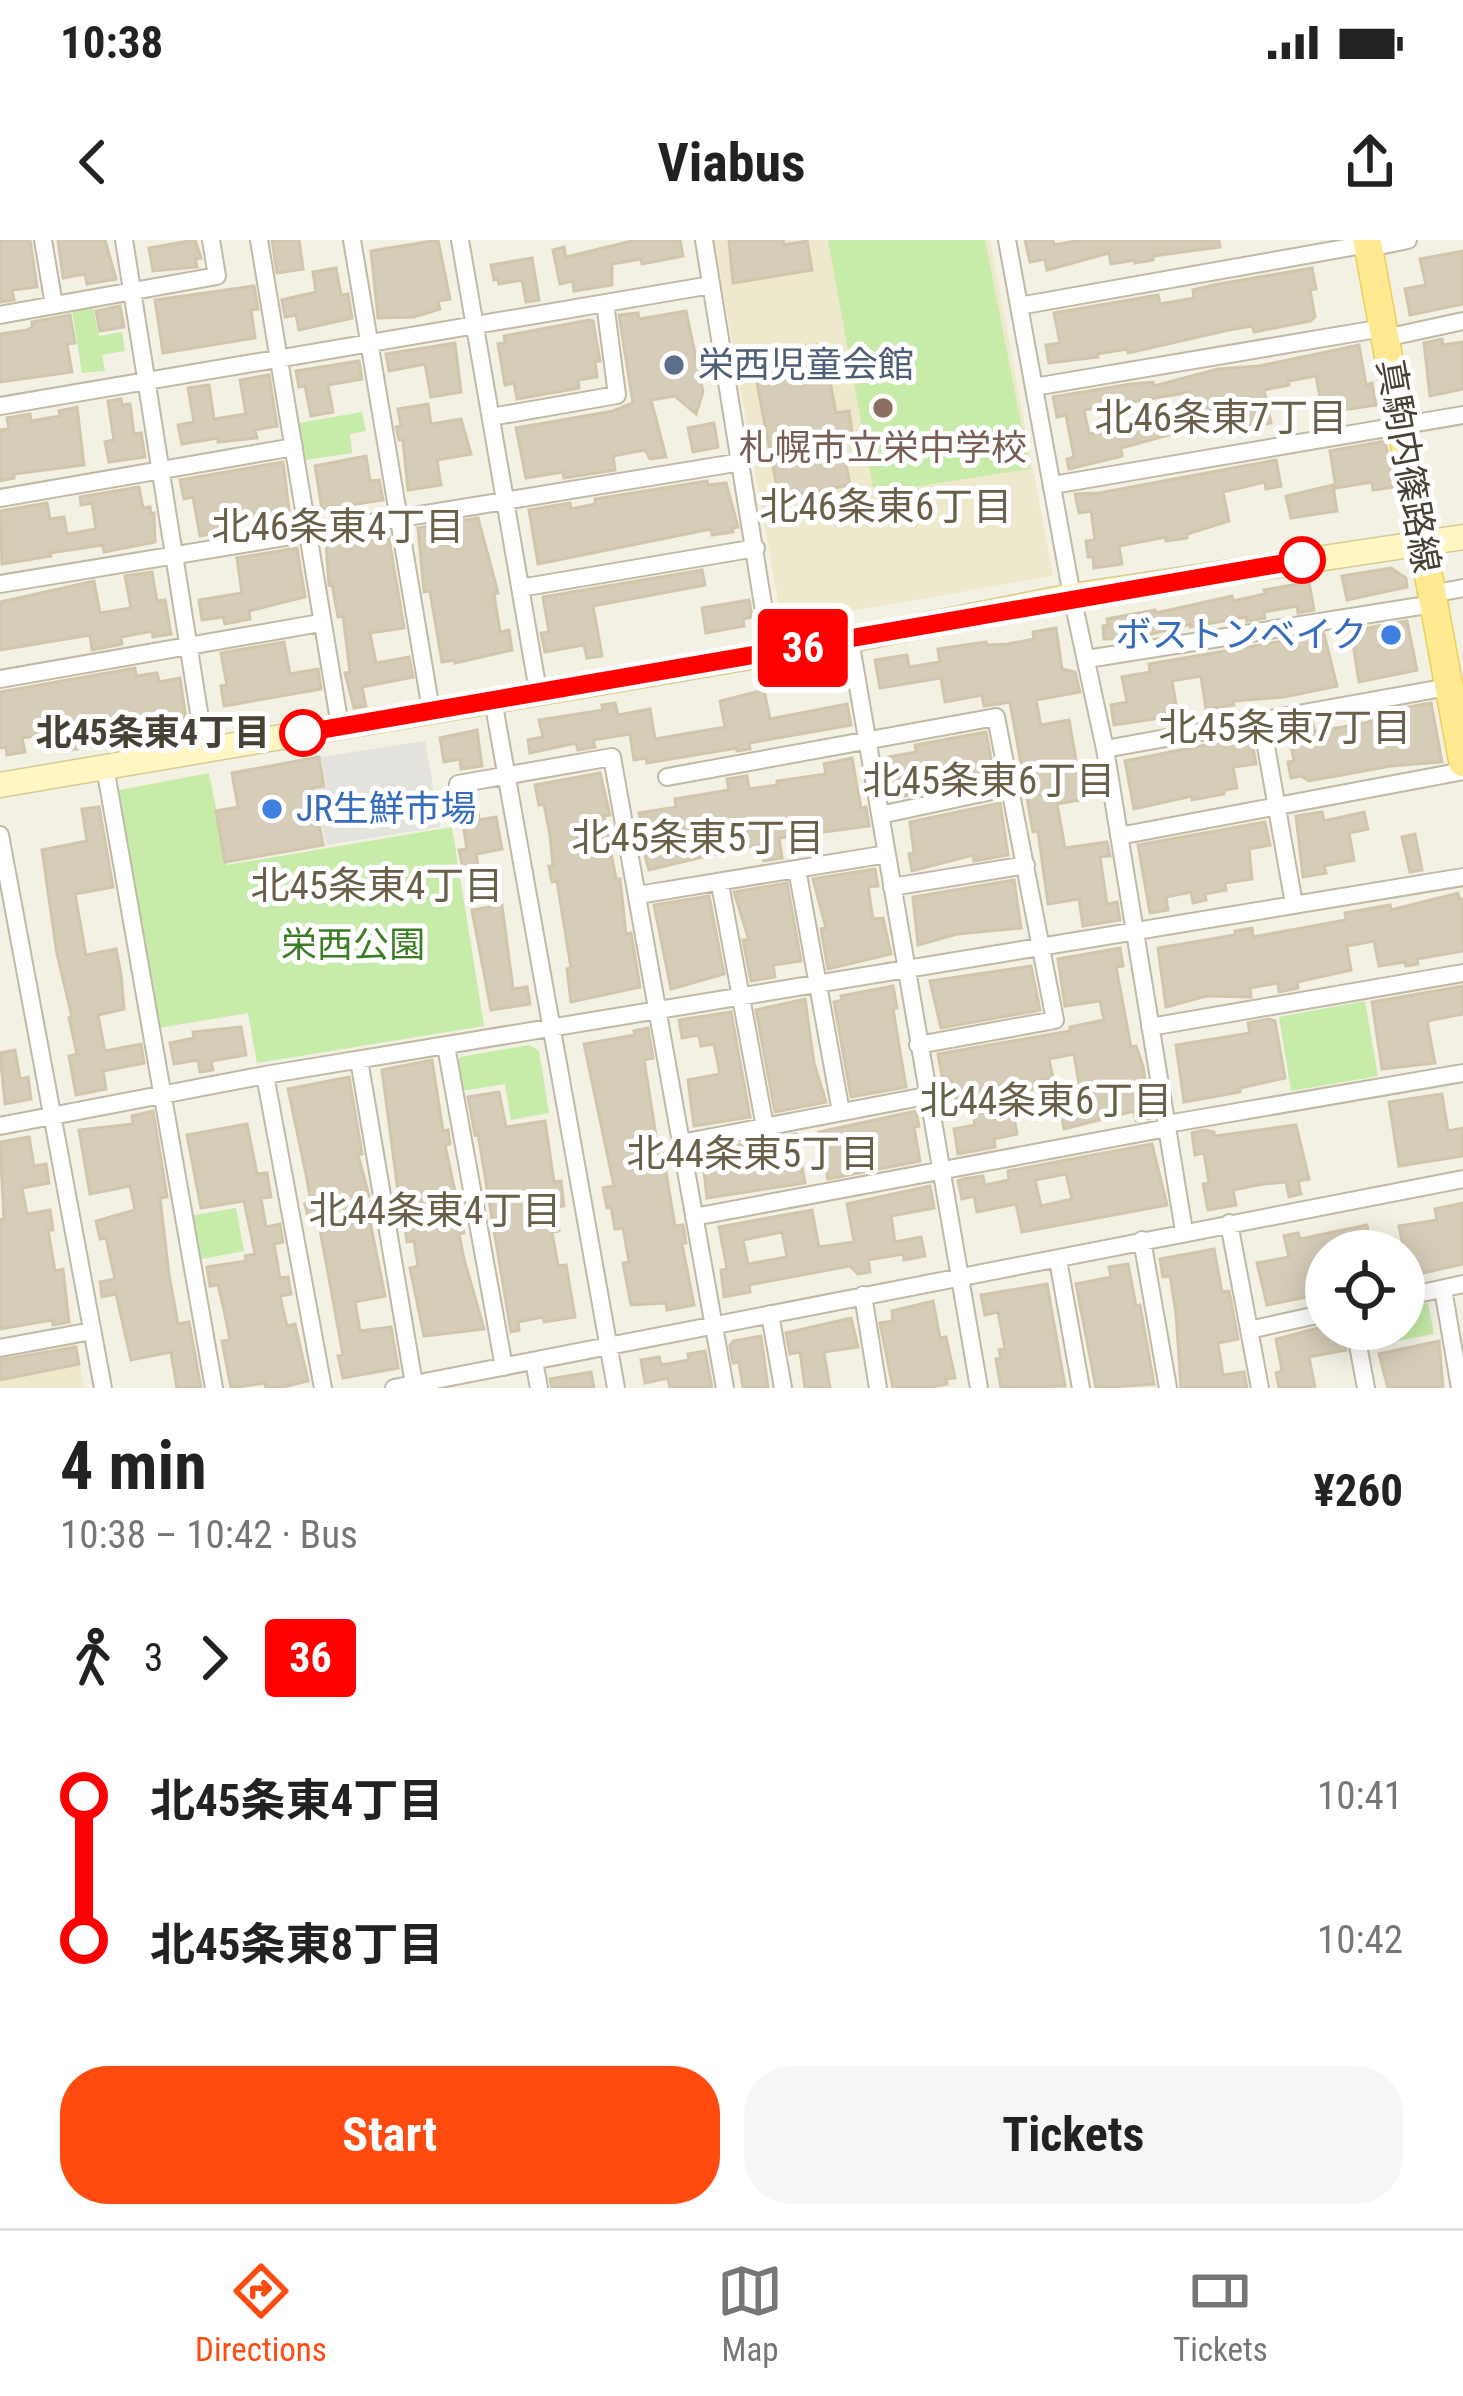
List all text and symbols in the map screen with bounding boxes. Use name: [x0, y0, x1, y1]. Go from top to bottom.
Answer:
text: 10:38: [60, 16, 163, 69]
icon: back: [60, 129, 126, 195]
icon: share: [1337, 129, 1403, 195]
text: Viabus: [657, 131, 806, 194]
place label: 栄西児童会館: [698, 344, 914, 386]
marker: 栄西児童会館: [661, 352, 687, 378]
street label: 真駒内篠路線: [1369, 356, 1447, 576]
marker: 札幌市立栄中学校: [870, 395, 896, 421]
district label: 北46条東7丁目: [1095, 395, 1347, 441]
place label: 札幌市立栄中学校: [739, 427, 1027, 469]
district label: 北46条東6丁目: [760, 484, 1012, 530]
district label: 北46条東4丁目: [212, 504, 464, 550]
unlabelled marker: [1280, 538, 1324, 582]
line badge: 36: [749, 609, 857, 687]
place label: ボストンベイク: [1116, 614, 1367, 656]
marker: ボストンベイク: [1378, 622, 1404, 648]
text: 36: [782, 623, 824, 672]
district label: 北45条東7丁目: [1159, 705, 1411, 751]
marker: 北45条東4丁目: [281, 711, 325, 755]
place label: 北45条東4丁目: [35, 712, 270, 754]
district label: 北45条東6丁目: [863, 758, 1115, 804]
place label: JR生鮮市場: [296, 788, 477, 830]
marker: JR生鮮市場: [259, 796, 285, 822]
district label: 北45条東5丁目: [572, 815, 824, 861]
district label: 北45条東4丁目: [251, 863, 503, 909]
park label: 栄西公園: [281, 924, 425, 966]
district label: 北44条東6丁目: [920, 1078, 1172, 1124]
district label: 北44条東5丁目: [627, 1131, 879, 1177]
district label: 北44条東4丁目: [309, 1188, 561, 1234]
map controls: [1305, 1230, 1425, 1350]
button: locate: [1305, 1230, 1425, 1350]
text: 4 min: [60, 1428, 207, 1505]
text: ¥260: [1313, 1464, 1403, 1517]
text: 10:38 – 10:42 · Bus: [60, 1512, 358, 1558]
icon: walk: [60, 1625, 126, 1691]
icon: forward: [181, 1625, 247, 1691]
text: 36: [289, 1633, 332, 1682]
text: 3: [144, 1635, 163, 1681]
text: 10:41: [1317, 1773, 1403, 1819]
text: 北45条東4丁目: [150, 1774, 443, 1827]
text: 10:42: [1317, 1917, 1403, 1963]
text: 北45条東8丁目: [150, 1918, 443, 1971]
button: Start: [60, 2066, 720, 2204]
button: Tickets: [744, 2066, 1403, 2204]
tab: Directions: [195, 2258, 327, 2369]
tab: Map: [717, 2258, 783, 2369]
tab: Tickets: [1173, 2258, 1268, 2369]

